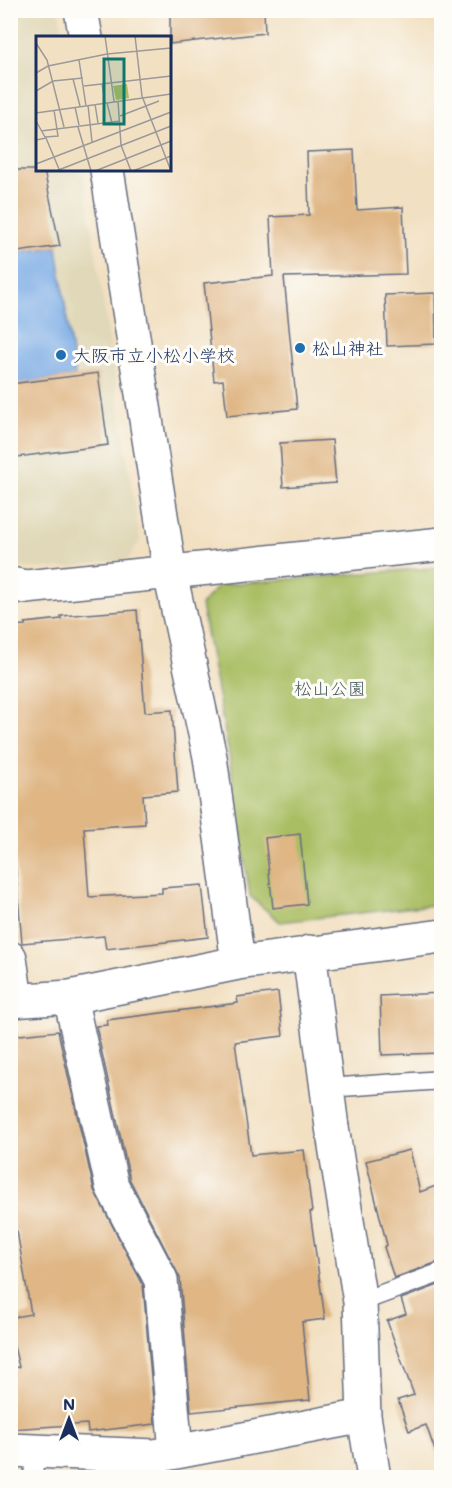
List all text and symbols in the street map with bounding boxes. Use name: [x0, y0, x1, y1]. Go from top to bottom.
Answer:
inset map: [36, 36, 171, 171]
place label: 松山神社: [312, 336, 384, 360]
marker: 松山神社: [293, 341, 307, 355]
place label: 大阪市立小松小学校: [73, 343, 235, 367]
marker: 大阪市立小松小学校: [54, 348, 68, 362]
park label: 松山公園: [294, 676, 366, 700]
north arrow: [39, 1389, 99, 1449]
text: N: [63, 1393, 75, 1414]

